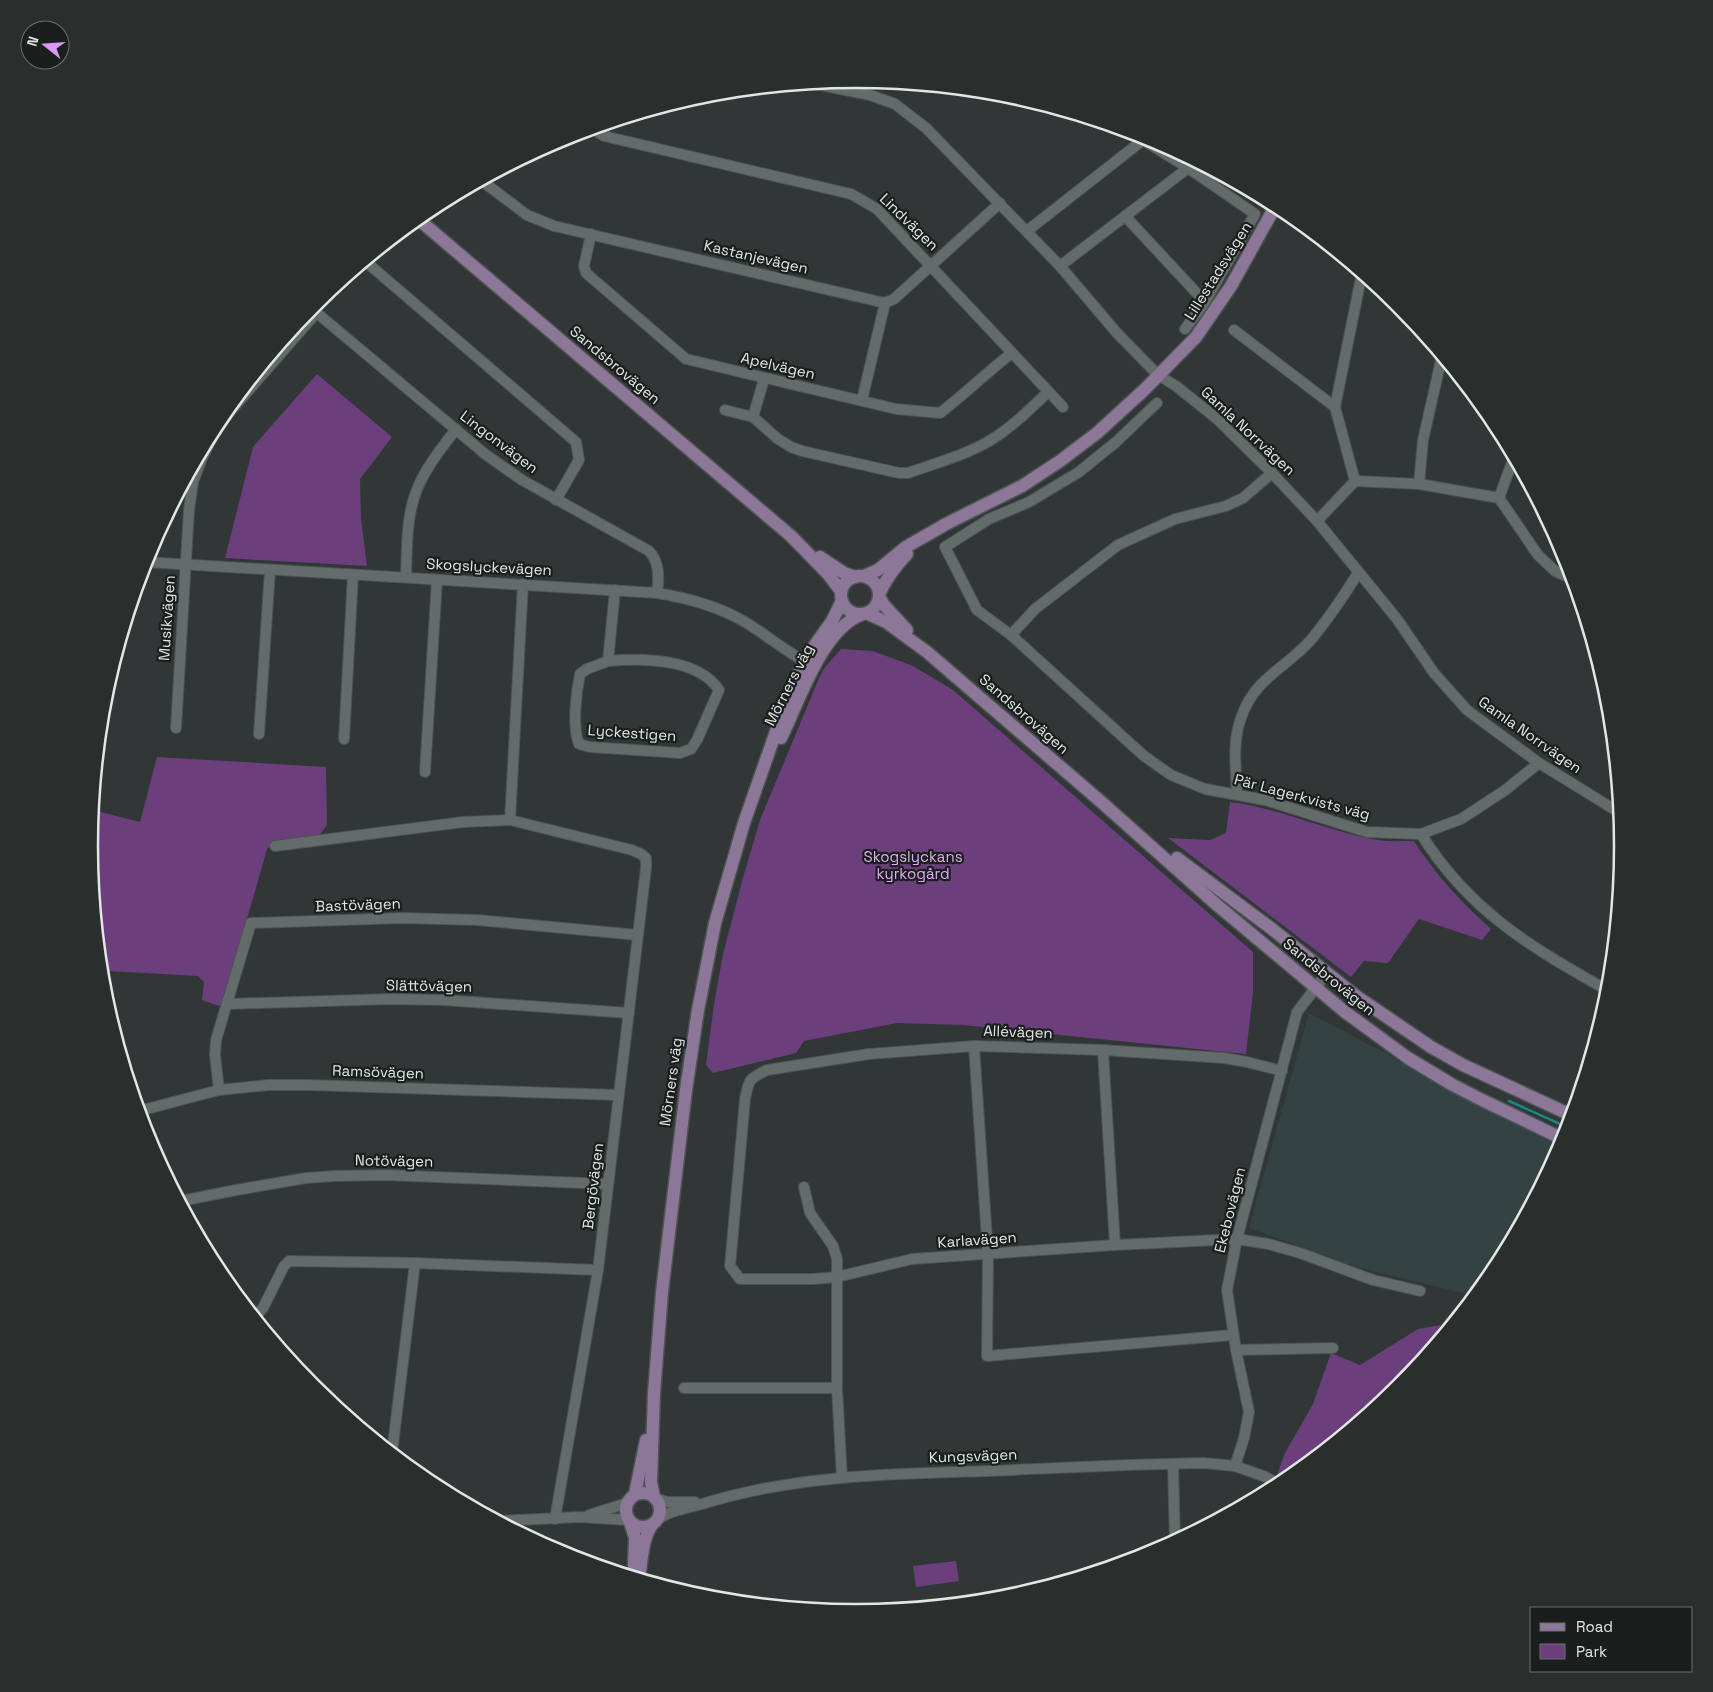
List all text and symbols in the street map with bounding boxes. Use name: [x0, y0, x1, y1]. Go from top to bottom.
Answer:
north arrow: [20, 20, 70, 70]
text: N: [23, 34, 43, 48]
street label: Lindvägen: [876, 189, 943, 254]
street label: Lillestadsvägen: [1180, 218, 1255, 323]
street label: Kastanjevägen: [702, 235, 810, 278]
street label: Sandsbrovägen: [566, 321, 665, 408]
street label: Apelvägen: [739, 348, 817, 383]
street label: Gamla Norrvägen: [1197, 382, 1299, 479]
street label: Lingonvägen: [456, 406, 542, 477]
street label: Skogslyckevägen: [426, 554, 552, 579]
street label: Musikvägen: [154, 575, 179, 661]
street label: Mörners väg: [760, 641, 817, 729]
street label: Sandsbrovägen: [976, 670, 1073, 758]
street label: Gamla Norrvägen: [1475, 692, 1586, 777]
street label: Lyckestigen: [587, 720, 677, 745]
street label: Pär Lagerkvists väg: [1232, 769, 1372, 824]
park label: Skogslyckans kyrkogård: [863, 847, 963, 883]
street label: Bastövägen: [315, 894, 401, 915]
street label: Sandsbrovägen: [1280, 934, 1379, 1019]
street label: Slättövägen: [386, 975, 472, 996]
street label: Allévägen: [983, 1021, 1053, 1042]
street label: Mörners väg: [655, 1036, 686, 1127]
street label: Ramsövägen: [332, 1060, 424, 1083]
street label: Bergövägen: [578, 1142, 607, 1230]
street label: Notövägen: [355, 1150, 433, 1171]
street label: Ekebovägen: [1210, 1165, 1249, 1255]
street label: Karlavägen: [937, 1227, 1017, 1252]
street label: Kungsvägen: [928, 1444, 1018, 1467]
legend: [1530, 1607, 1693, 1672]
text: Road: [1576, 1617, 1613, 1636]
text: Park: [1576, 1642, 1607, 1661]

